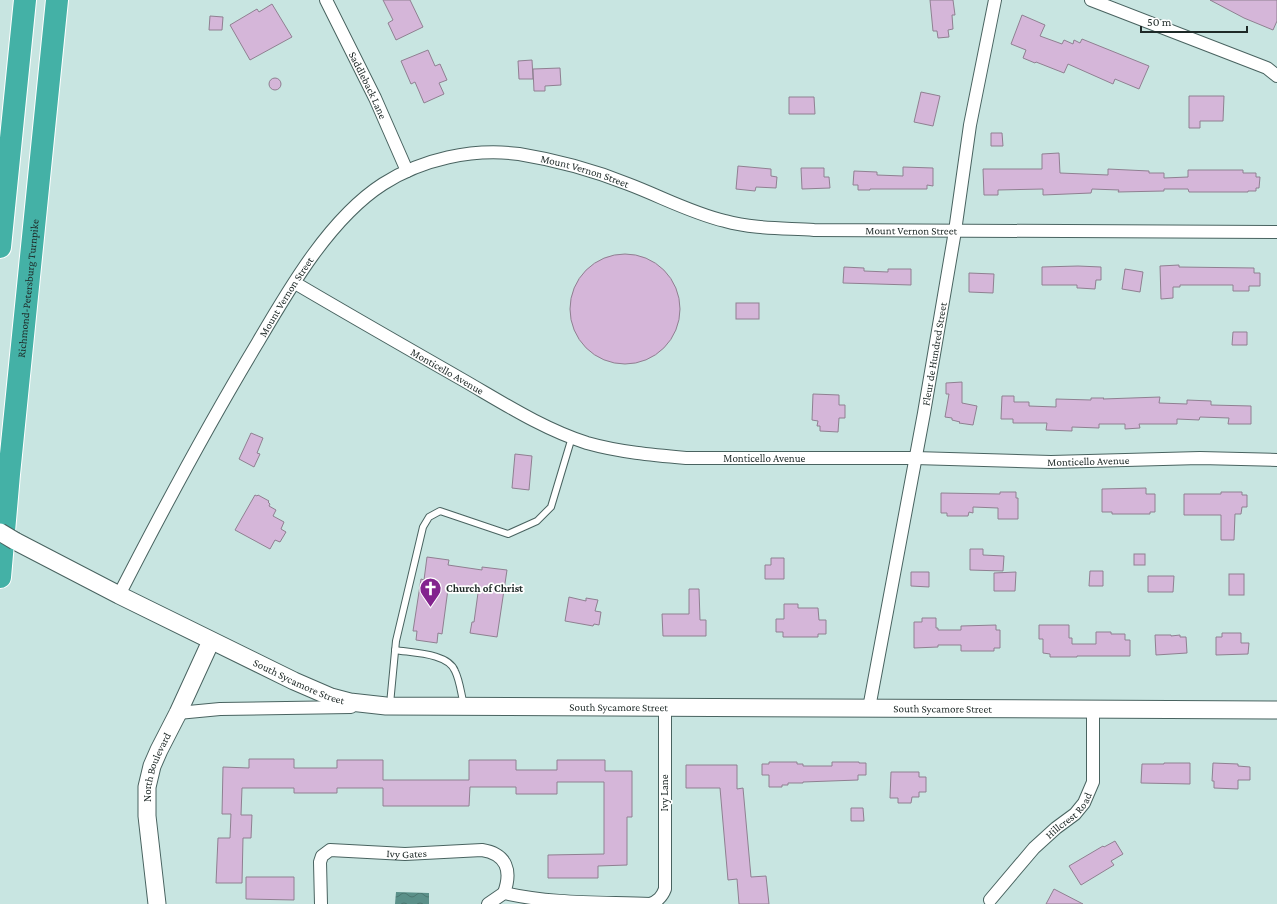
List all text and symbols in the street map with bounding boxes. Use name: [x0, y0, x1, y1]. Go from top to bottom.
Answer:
scale bar: [1141, 8, 1247, 34]
text: 50 m: [1147, 15, 1172, 29]
street label: Saddleback Lane: [347, 49, 389, 121]
street label: Mount Vernon Street: [539, 152, 631, 190]
street label: Richmond-Petersburg Turnpike: [15, 218, 41, 358]
street label: Mount Vernon Street: [865, 224, 958, 237]
street label: Mount Vernon Street: [256, 254, 316, 339]
street label: Fleur de Hundred Street: [919, 301, 949, 407]
street label: Monticello Avenue: [409, 345, 486, 397]
street label: Monticello Avenue: [723, 452, 806, 464]
street label: Monticello Avenue: [1047, 454, 1130, 468]
church icon: Church of Christ: [418, 575, 444, 608]
place label: Church of Christ: [446, 582, 523, 594]
street label: South Sycamore Street: [251, 656, 346, 706]
street label: South Sycamore Street: [569, 701, 668, 714]
street label: South Sycamore Street: [893, 702, 992, 715]
street label: North Boulevard: [141, 730, 173, 802]
street label: Ivy Lane: [658, 774, 671, 811]
street label: Hillcrest Road: [1043, 790, 1094, 841]
street label: Ivy Gates: [386, 847, 427, 861]

